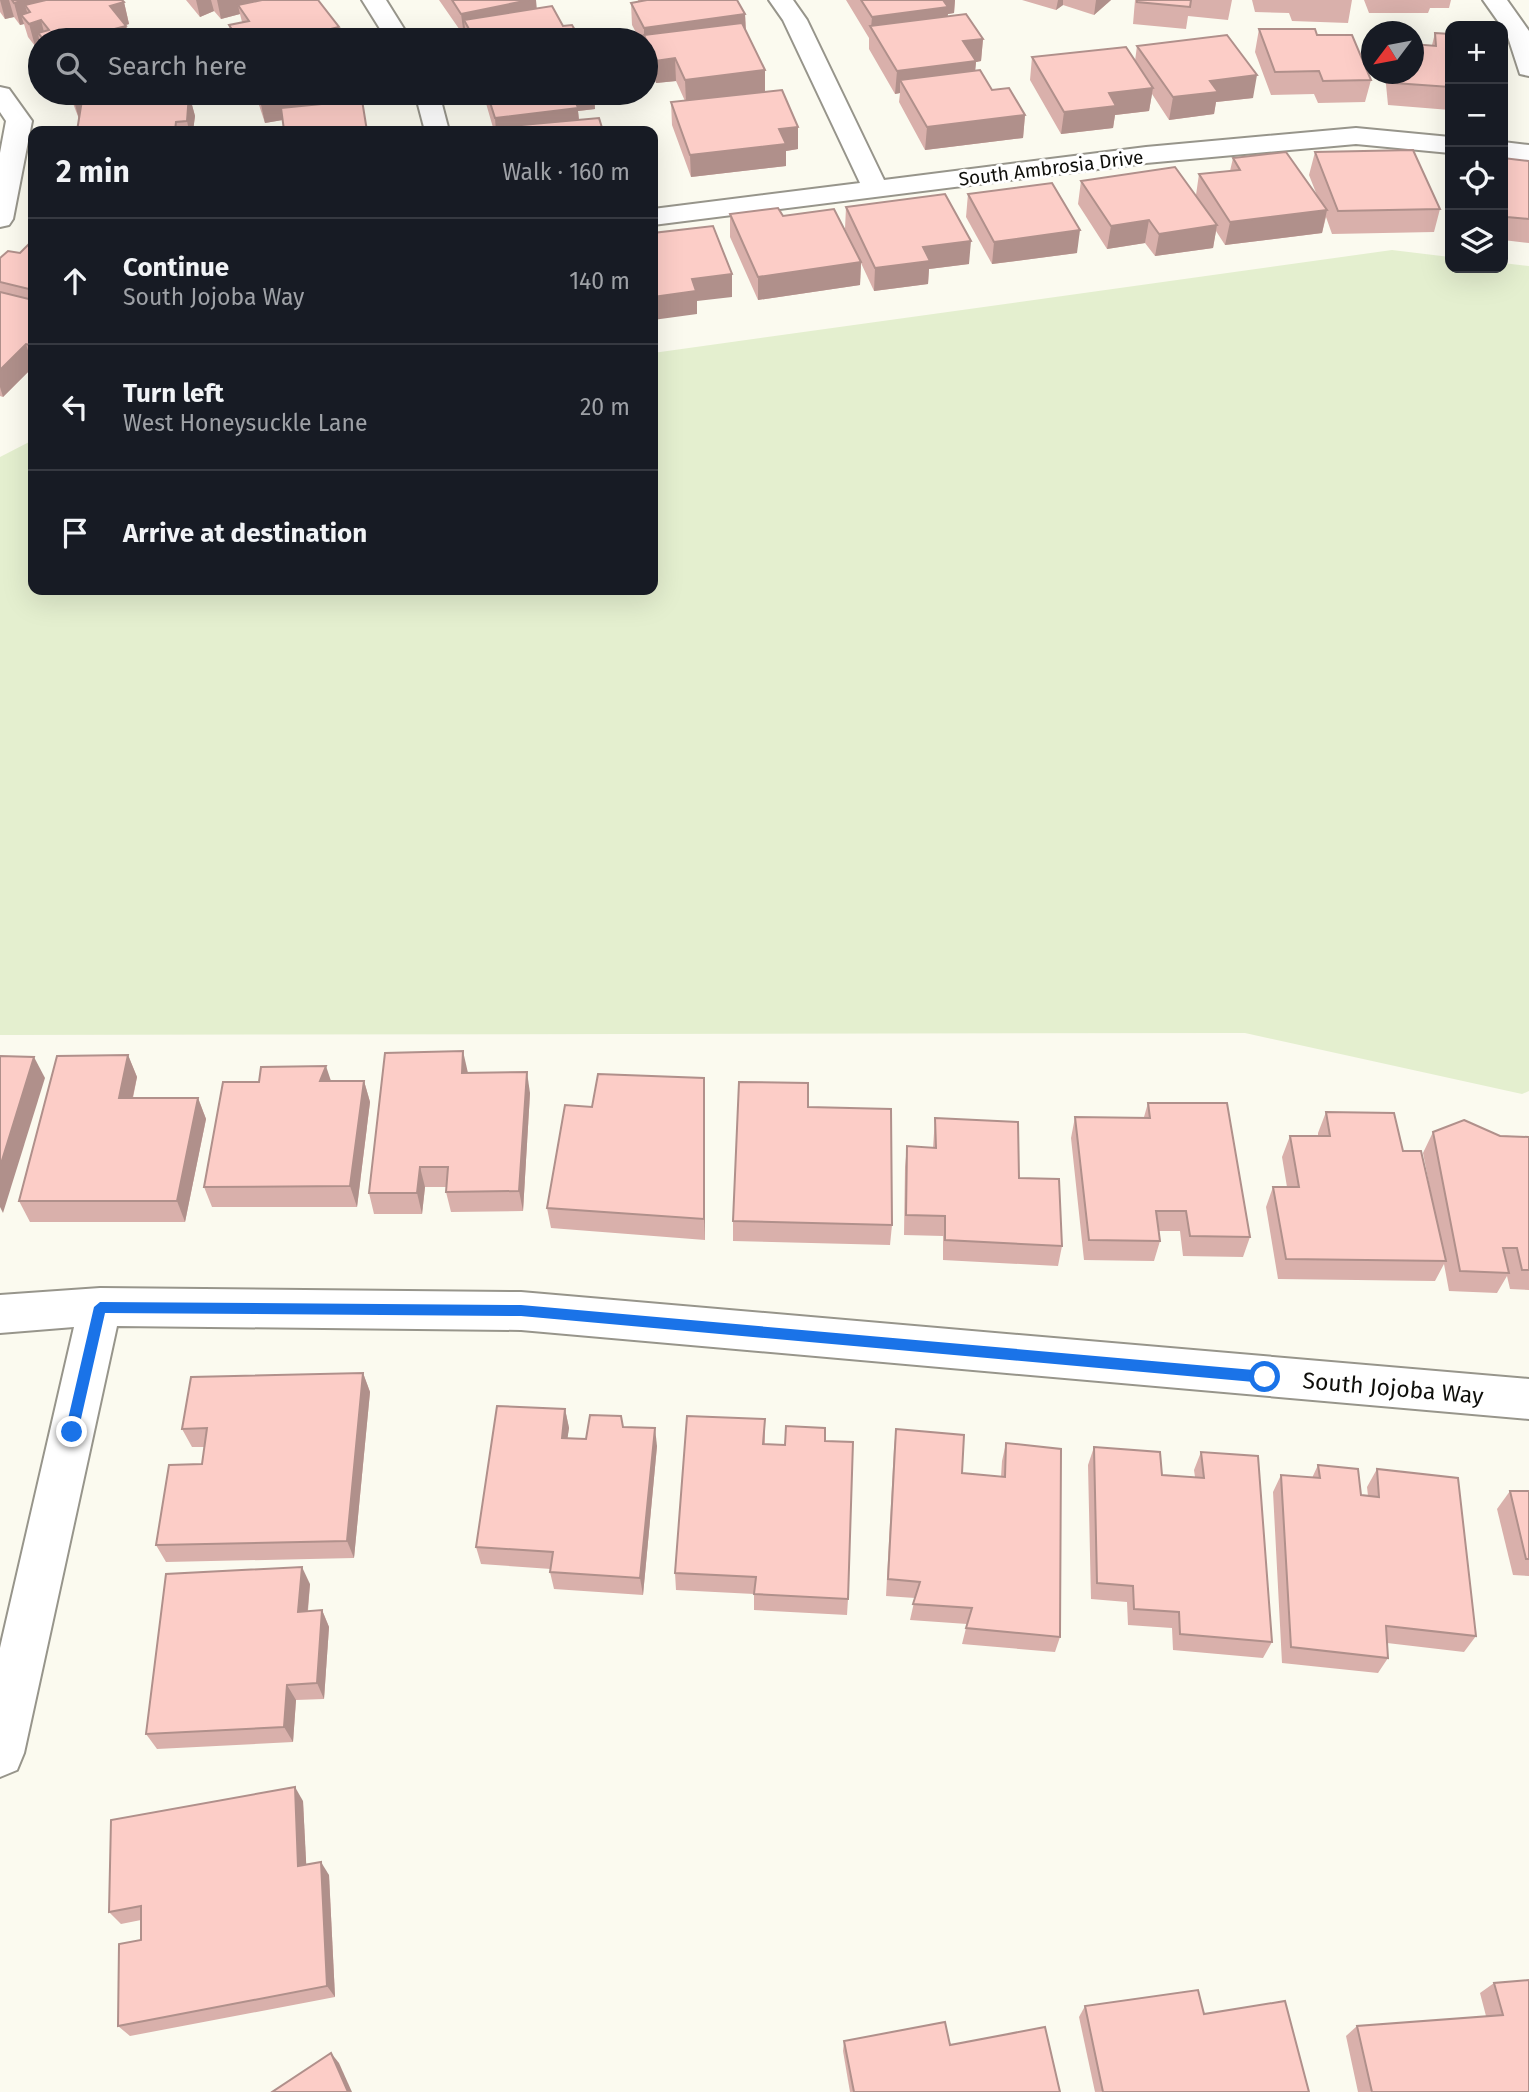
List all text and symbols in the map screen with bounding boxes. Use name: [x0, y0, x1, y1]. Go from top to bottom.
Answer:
north arrow: [1361, 21, 1424, 84]
map controls: [1445, 21, 1508, 273]
button: +: [1445, 21, 1508, 84]
search box: [28, 28, 658, 105]
icon: search: [52, 48, 90, 86]
text: Search here: [108, 51, 247, 82]
button: −: [1445, 84, 1508, 147]
street label: South Ambrosia Drive: [957, 145, 1145, 191]
button: locate: [1445, 147, 1508, 210]
text: 2 min: [56, 154, 130, 190]
text: Walk · 160 m: [502, 158, 630, 186]
button: layers: [1445, 210, 1508, 273]
text: Continue: [123, 252, 229, 283]
icon: ahead: [56, 262, 94, 300]
text: 140 m: [569, 267, 630, 295]
text: South Jojoba Way: [123, 283, 304, 311]
text: Turn left: [123, 378, 224, 409]
icon: left: [56, 388, 94, 426]
text: 20 m: [580, 393, 630, 421]
text: West Honeysuckle Lane: [123, 409, 368, 437]
icon: arrive: [56, 514, 94, 552]
text: Arrive at destination: [123, 518, 367, 549]
route start: [1249, 1361, 1280, 1392]
street label: South Jojoba Way: [1301, 1366, 1485, 1410]
route end: [56, 1416, 87, 1447]

